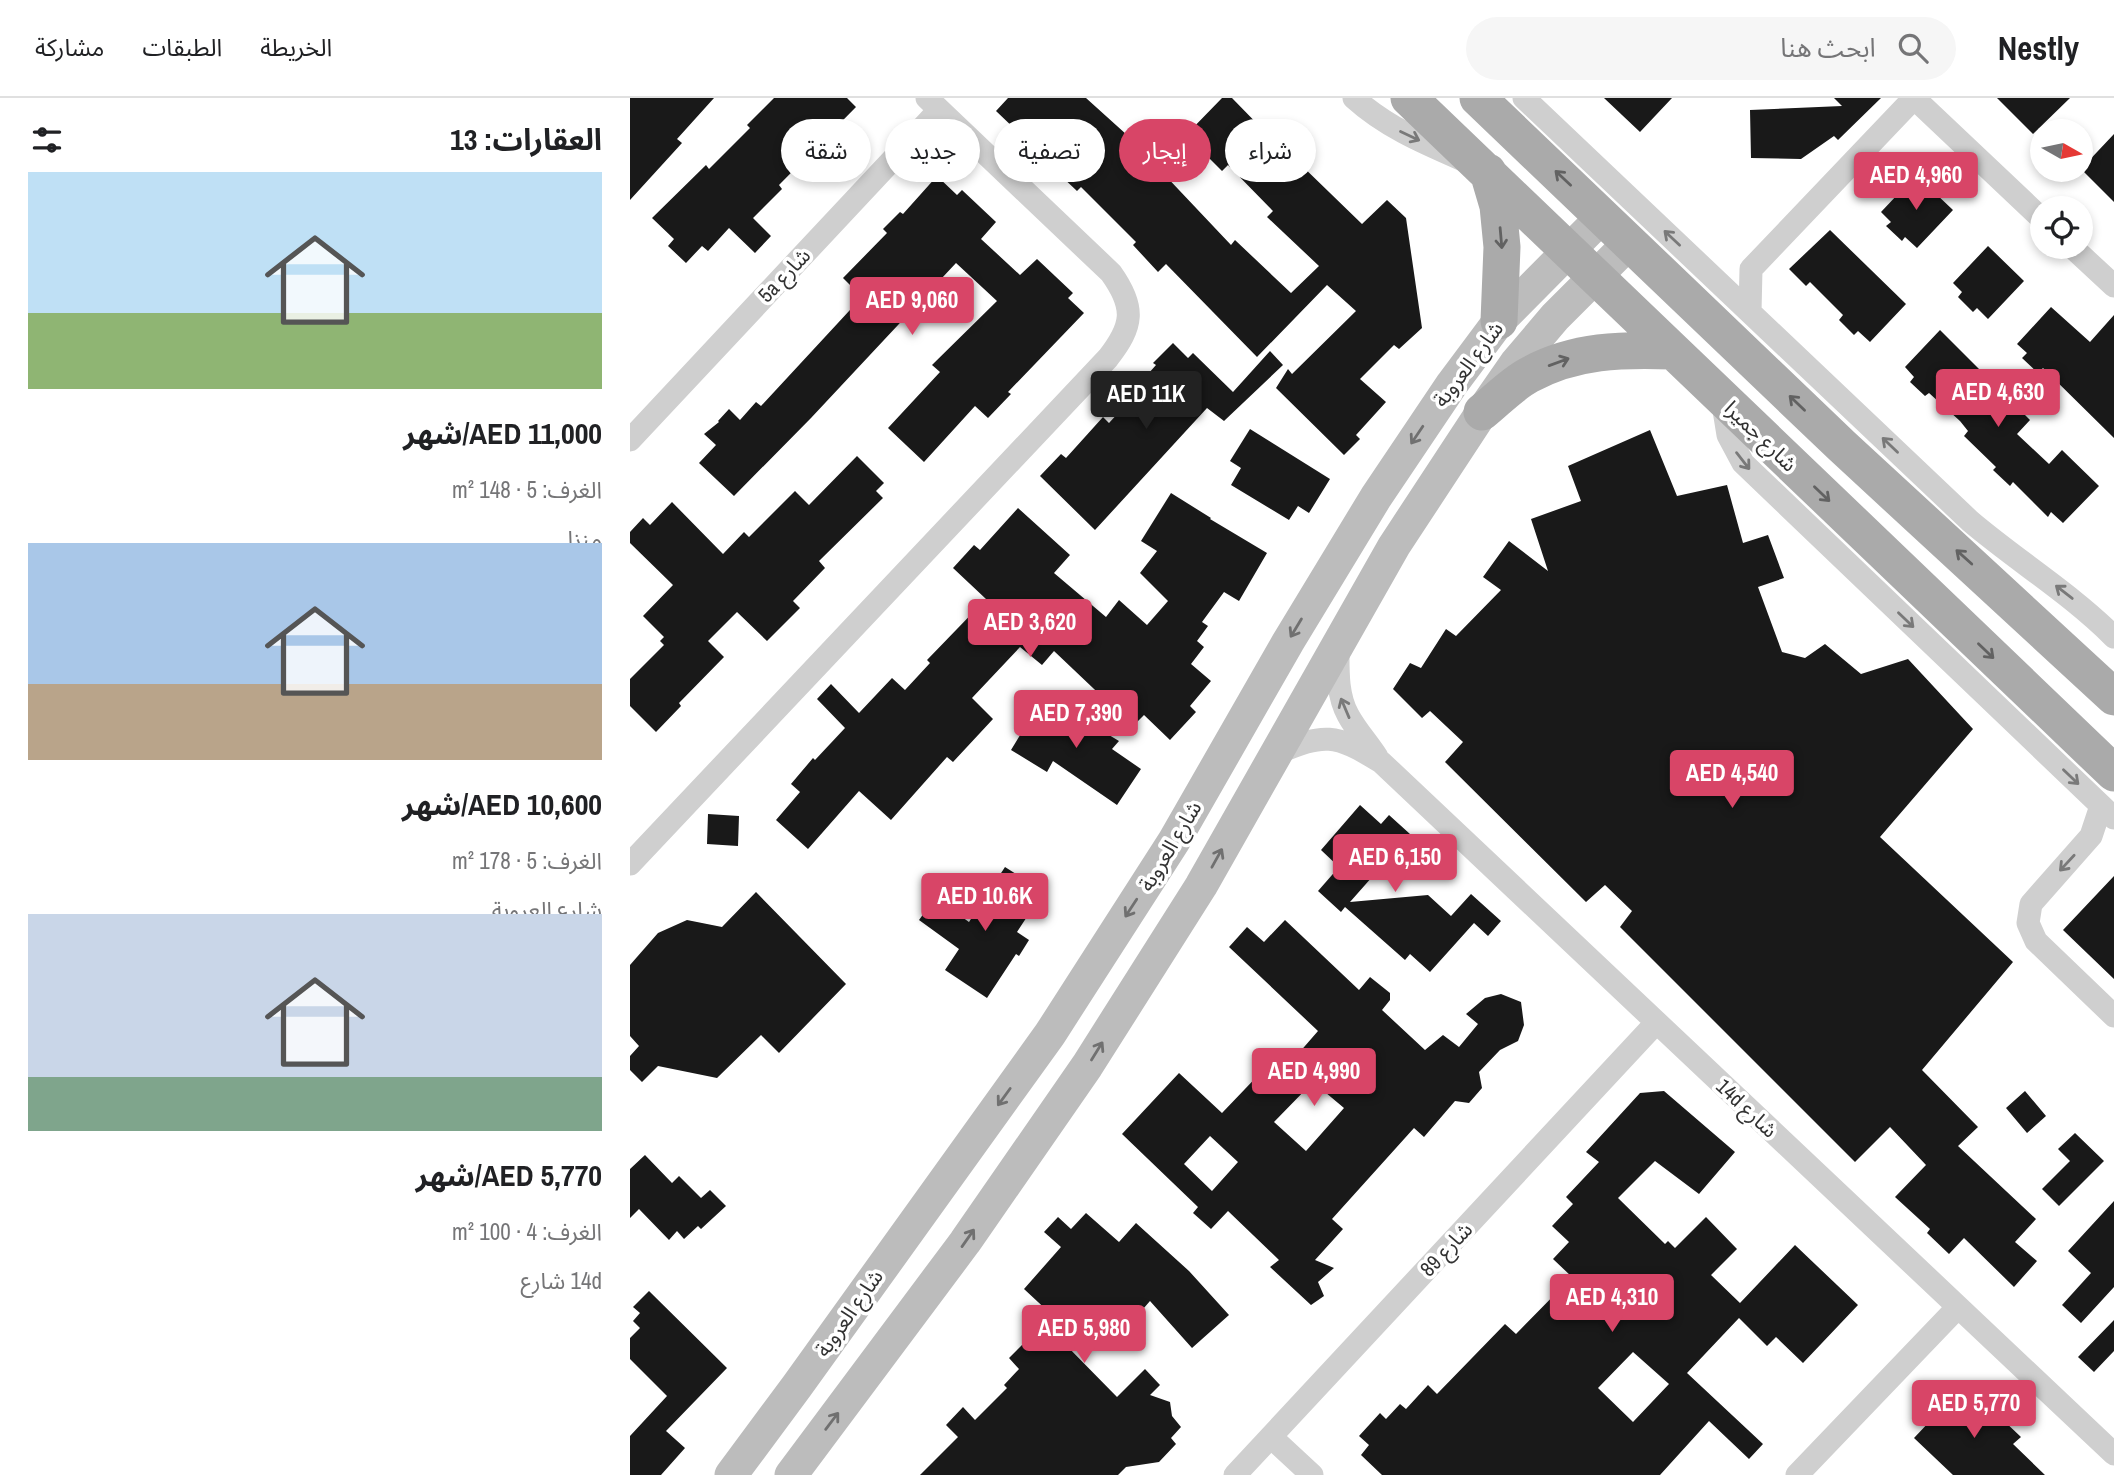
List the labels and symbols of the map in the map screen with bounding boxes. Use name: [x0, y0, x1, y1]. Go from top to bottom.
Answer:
north arrow: [2030, 119, 2093, 182]
one-way arrow: [1399, 130, 1420, 144]
pin: AED 4,960: [1836, 152, 1996, 212]
one-way arrow: [1555, 170, 1572, 187]
one-way arrow: [1495, 226, 1508, 248]
one-way arrow: [1664, 229, 1681, 246]
street label: 5a شارع: [751, 241, 817, 309]
pin: AED 9,060: [832, 278, 992, 337]
street label: شارع العروبة: [1426, 315, 1511, 414]
one-way arrow: [1548, 355, 1570, 368]
pin: AED 4,630: [1918, 370, 2078, 429]
pin: AED 11K: [1081, 372, 1211, 431]
street label: شارع جميرا: [1718, 394, 1804, 479]
one-way arrow: [1788, 394, 1805, 411]
one-way arrow: [1410, 425, 1425, 444]
one-way arrow: [1882, 436, 1899, 453]
one-way arrow: [1736, 452, 1751, 470]
one-way arrow: [1813, 485, 1830, 502]
one-way arrow: [1956, 549, 1973, 566]
one-way arrow: [2055, 584, 2073, 599]
pin: AED 3,620: [950, 600, 1110, 659]
one-way arrow: [1897, 611, 1914, 628]
one-way arrow: [1289, 617, 1303, 637]
one-way arrow: [1977, 642, 1994, 659]
pin: AED 7,390: [996, 690, 1156, 750]
one-way arrow: [1338, 697, 1351, 719]
pin: AED 4,540: [1652, 750, 1812, 810]
one-way arrow: [2062, 769, 2080, 785]
street label: شارع العروبة: [1132, 795, 1209, 897]
pin: AED 6,150: [1315, 834, 1475, 894]
one-way arrow: [1210, 848, 1224, 868]
one-way arrow: [2059, 854, 2075, 872]
pin: AED 10.6K: [905, 874, 1065, 933]
one-way arrow: [1124, 898, 1138, 917]
one-way arrow: [1090, 1041, 1104, 1061]
pin: AED 4,990: [1234, 1048, 1394, 1108]
street label: 14d شارع: [1709, 1072, 1784, 1145]
one-way arrow: [997, 1087, 1011, 1106]
street label: شارع 89: [1413, 1215, 1479, 1283]
one-way arrow: [961, 1229, 975, 1248]
street label: شارع العروبة: [808, 1263, 891, 1363]
pin: AED 4,310: [1532, 1274, 1692, 1334]
pin: AED 5,980: [1004, 1306, 1164, 1365]
pin: AED 5,770: [1894, 1380, 2054, 1440]
one-way arrow: [825, 1412, 840, 1431]

